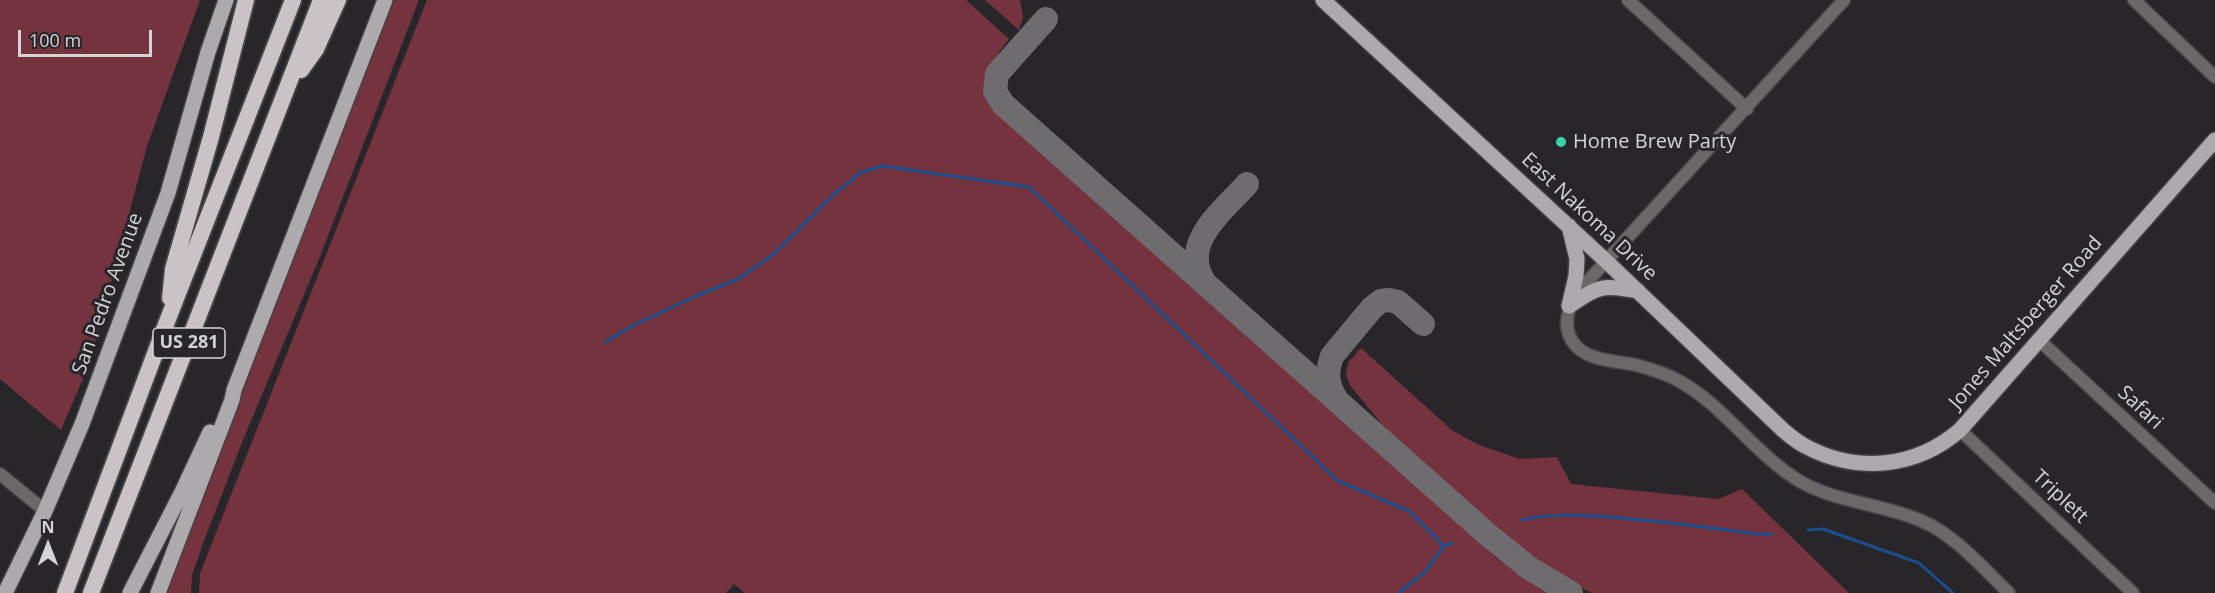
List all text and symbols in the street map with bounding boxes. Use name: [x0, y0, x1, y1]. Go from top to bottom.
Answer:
scale bar: [21, 18, 154, 56]
text: 100 m: [29, 28, 81, 52]
place label: Home Brew Party: [1573, 130, 1736, 154]
marker: Home Brew Party: [1554, 135, 1568, 149]
street label: East Nakoma Drive: [1516, 148, 1662, 286]
street label: San Pedro Avenue: [68, 210, 148, 378]
street label: Jones Maltsberger Road: [1944, 232, 2108, 414]
road number: US 281: [153, 328, 225, 358]
street label: Safari: [2112, 381, 2168, 435]
street label: Triplett: [2027, 465, 2093, 529]
north arrow: [18, 515, 78, 575]
text: N: [41, 516, 55, 538]

